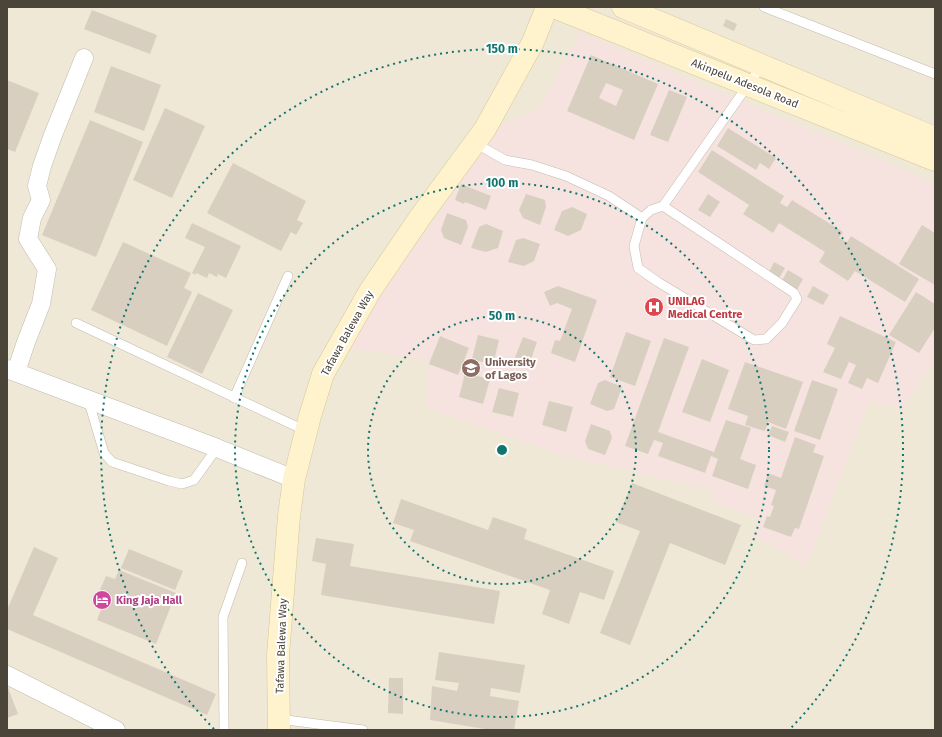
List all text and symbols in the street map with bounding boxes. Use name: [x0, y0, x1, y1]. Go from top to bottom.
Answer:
text: 150 m: [486, 42, 518, 56]
street label: Akinpelu Adesola Road: [689, 56, 800, 111]
text: 100 m: [486, 176, 518, 190]
street label: Tafawa Balewa Way: [319, 288, 377, 378]
place label: UNILAG Medical Centre: [668, 295, 742, 321]
hospital icon: UNILAG Medical Centre: [643, 296, 665, 318]
text: 50 m: [489, 309, 515, 323]
place label: University of Lagos: [485, 356, 536, 382]
school or university icon: University of Lagos: [460, 357, 482, 379]
centre of rings: [495, 443, 509, 457]
hotel icon: King Jaja Hall: [91, 589, 113, 611]
place label: King Jaja Hall: [116, 594, 183, 607]
street label: Tafawa Balewa Way: [273, 597, 290, 694]

